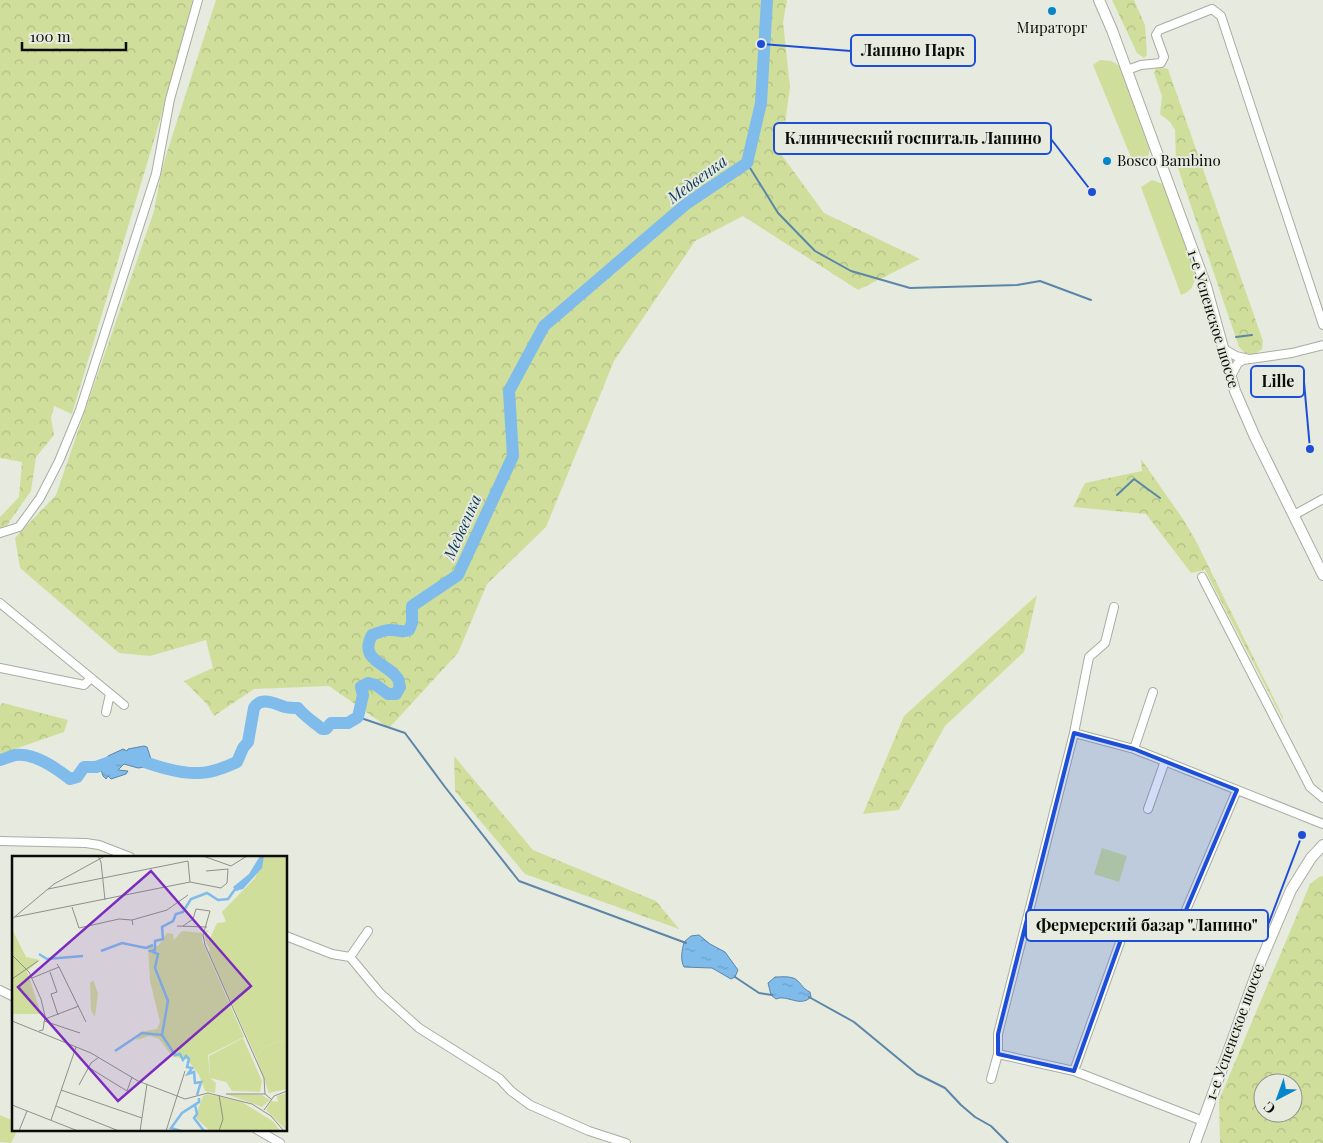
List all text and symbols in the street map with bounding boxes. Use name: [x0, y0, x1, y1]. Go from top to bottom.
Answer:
marker: Мираторг: [1046, 5, 1058, 17]
place label: Мираторг: [1017, 17, 1087, 37]
scale bar: [22, 20, 126, 52]
text: 100 m: [30, 26, 71, 46]
callout: Лапино Парк: [851, 35, 975, 66]
text: Лапино Парк: [860, 39, 965, 60]
callout: Клинический госпиталь Лапино: [774, 123, 1051, 154]
text: Клинический госпиталь Лапино: [784, 127, 1042, 148]
water label: Медвенка: [662, 150, 731, 208]
place label: Bosco Bambino: [1117, 150, 1221, 170]
marker: Bosco Bambino: [1101, 155, 1113, 167]
street label: 1-е Успенское шоссе: [1183, 247, 1245, 391]
callout: Lille: [1251, 366, 1304, 397]
text: Lille: [1262, 370, 1294, 391]
water label: Медвенка: [437, 491, 485, 564]
inset map: [12, 856, 288, 1130]
callout: Фермерский базар "Лапино": [1026, 910, 1268, 941]
text: Фермерский базар "Лапино": [1036, 914, 1258, 935]
street label: 1-е Успенское шоссе: [1200, 961, 1268, 1103]
north arrow: [1253, 1073, 1303, 1123]
text: С: [1259, 1098, 1279, 1119]

